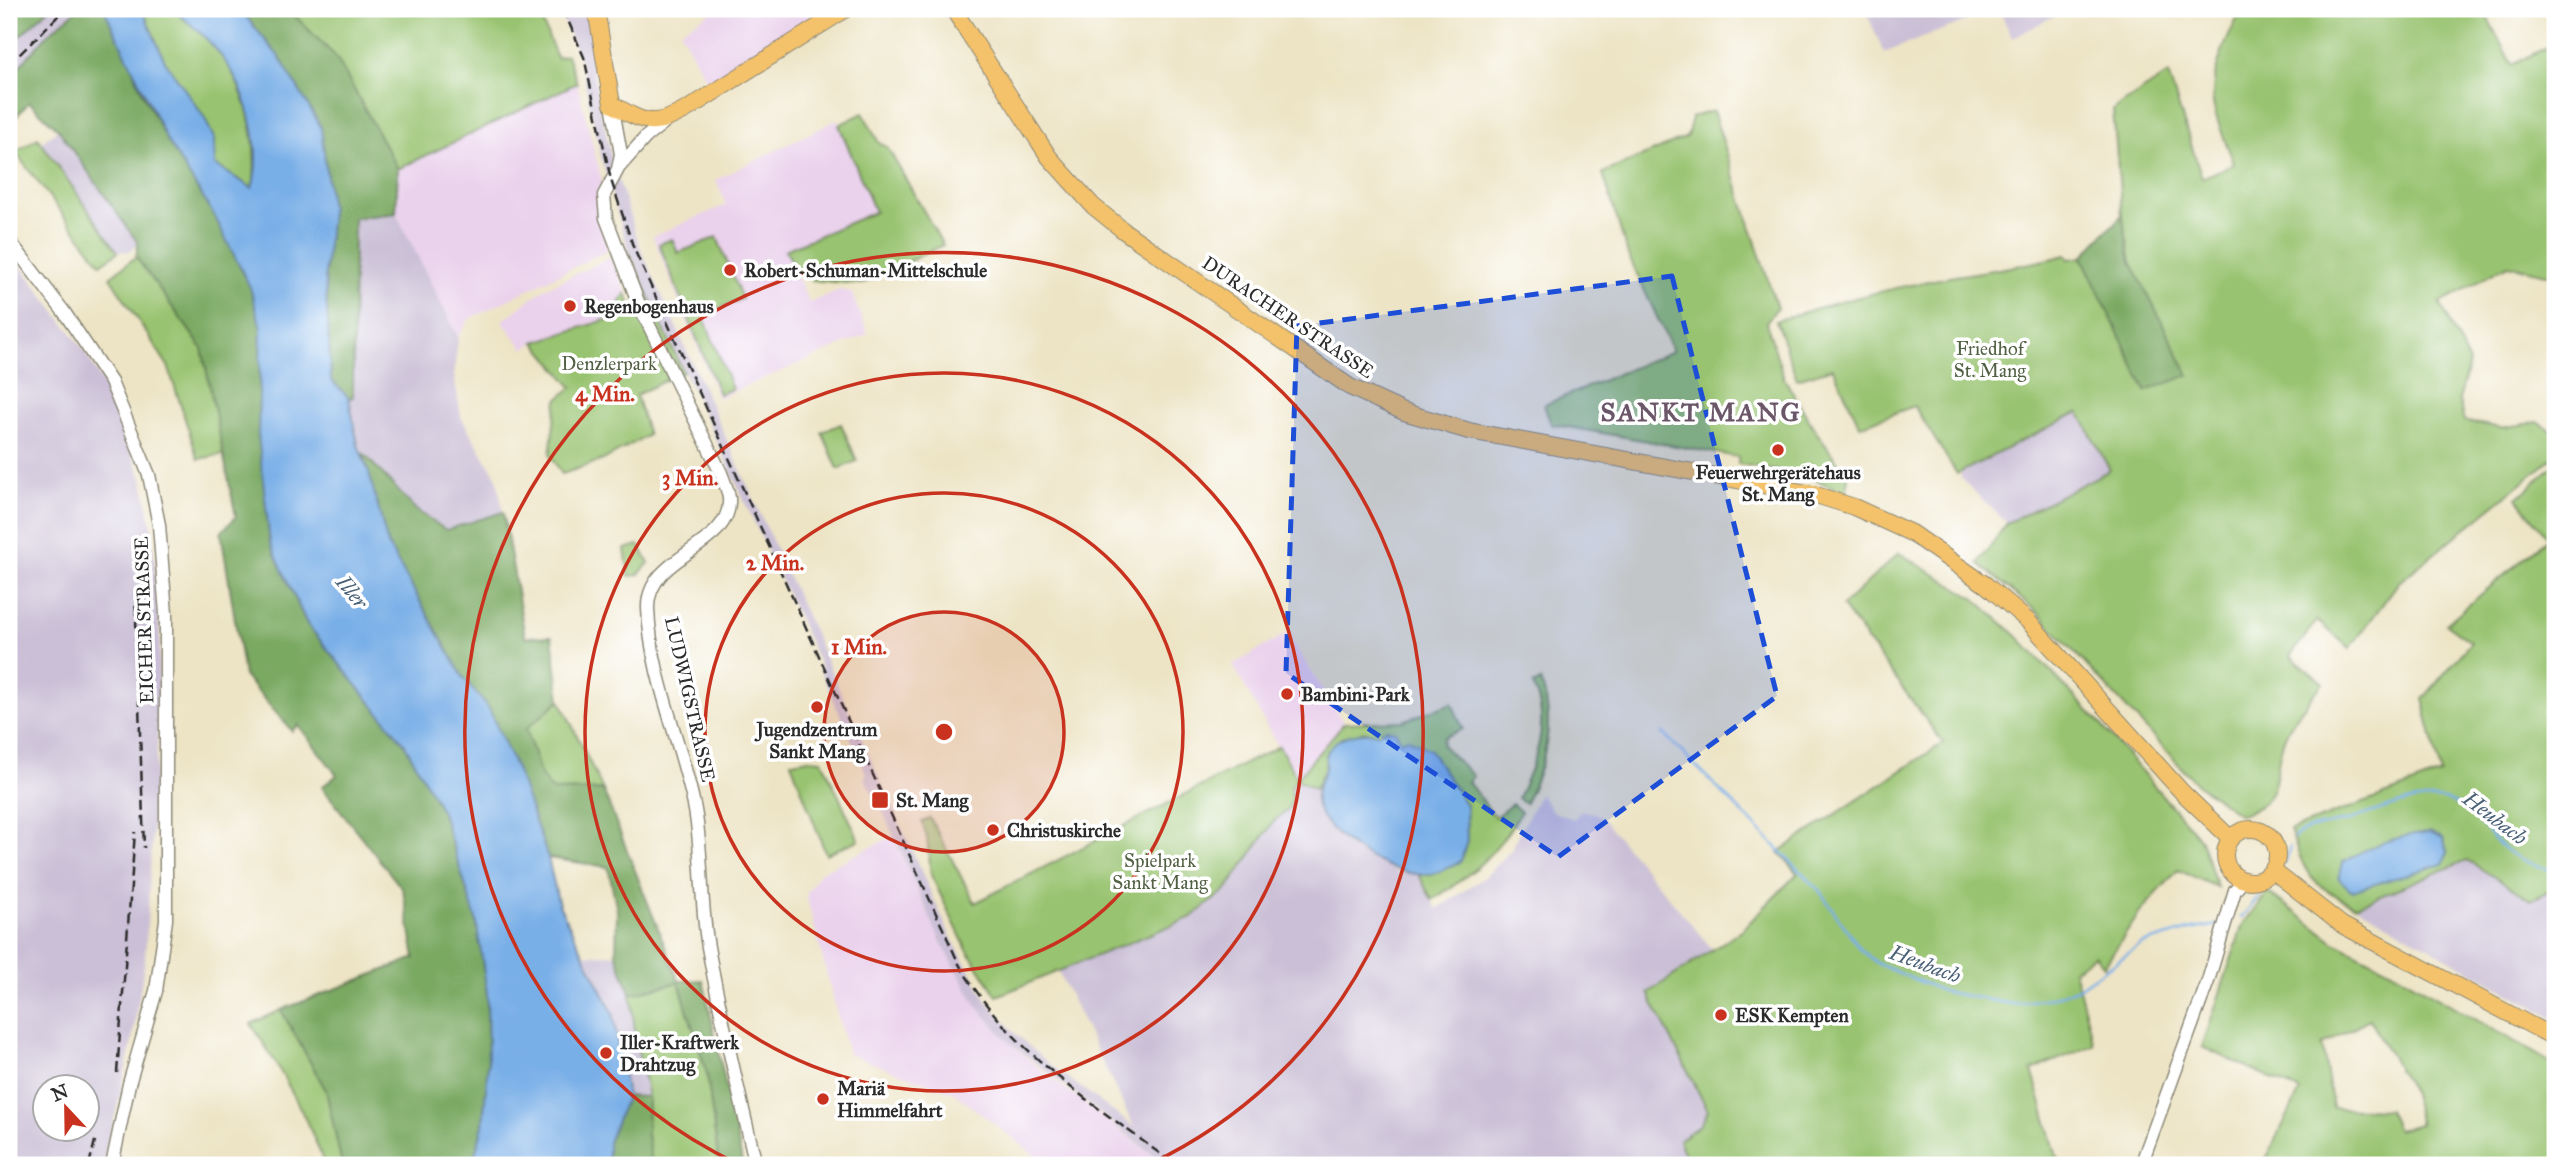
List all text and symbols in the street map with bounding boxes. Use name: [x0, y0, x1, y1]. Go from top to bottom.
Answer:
street label: DURACHER STRASSE: [1198, 251, 1378, 383]
place label: Robert-Schuman-Mittelschule: [744, 259, 987, 282]
marker: Robert-Schuman-Mittelschule: [722, 262, 738, 278]
place label: Regenbogenhaus: [584, 295, 714, 319]
marker: Regenbogenhaus: [562, 298, 578, 314]
park label: Friedhof St. Mang: [1954, 337, 2027, 383]
park label: Denzlerpark: [561, 352, 657, 375]
text: 4 Min.: [575, 381, 635, 407]
district label: SANKT MANG: [1601, 396, 1802, 428]
marker: Feuerwehrgerätehaus St. Mang: [1770, 442, 1786, 458]
place label: Feuerwehrgerätehaus St. Mang: [1695, 461, 1861, 507]
text: 3 Min.: [662, 465, 718, 491]
street label: EICHER STRASSE: [130, 535, 158, 704]
text: 2 Min.: [746, 550, 804, 576]
water label: Iller: [330, 569, 374, 615]
street label: LUDWIGSTRASSE: [660, 614, 720, 784]
text: 1 Min.: [831, 634, 887, 660]
place label: Bambini-Park: [1301, 683, 1411, 706]
marker: Bambini-Park: [1279, 686, 1295, 702]
marker: Jugendzentrum Sankt Mang: [809, 699, 825, 715]
place label: Jugendzentrum Sankt Mang: [754, 718, 877, 764]
centre of rings: [932, 720, 956, 744]
water label: Heubach: [2457, 785, 2532, 851]
place label: St. Mang: [896, 789, 970, 813]
marker: St. Mang: [870, 790, 890, 810]
place label: Christuskirche: [1007, 819, 1121, 842]
marker: Christuskirche: [985, 822, 1001, 838]
park label: Spielpark Sankt Mang: [1112, 849, 1208, 895]
water label: Heubach: [1885, 939, 1964, 989]
place label: ESK Kempten: [1735, 1004, 1849, 1028]
marker: ESK Kempten: [1713, 1007, 1729, 1023]
place label: Iller-Kraftwerk Drahtzug: [620, 1031, 740, 1077]
marker: Iller-Kraftwerk Drahtzug: [598, 1045, 614, 1061]
north arrow: [32, 1072, 102, 1142]
place label: Mariä Himmelfahrt: [837, 1077, 943, 1122]
text: N: [48, 1079, 72, 1106]
marker: Mariä Himmelfahrt: [815, 1091, 831, 1107]

